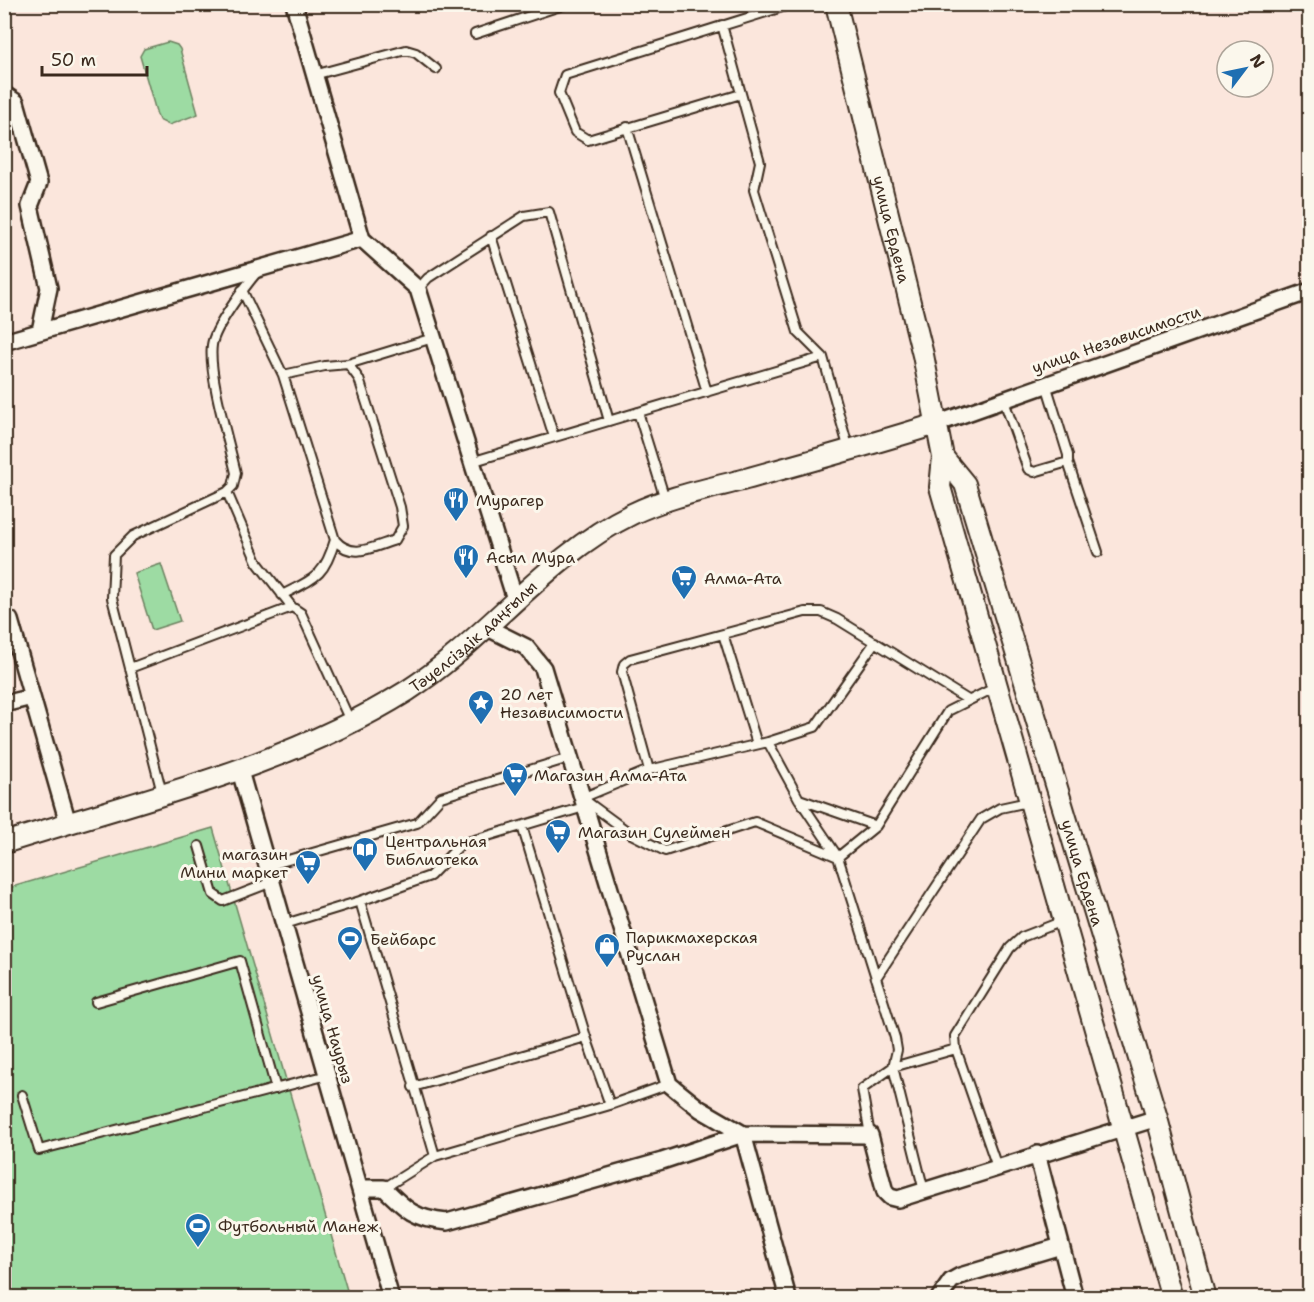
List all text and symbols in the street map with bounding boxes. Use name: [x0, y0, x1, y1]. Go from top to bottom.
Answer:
scale bar: [42, 39, 147, 77]
north arrow: [1215, 39, 1275, 99]
text: 50 m: [51, 48, 96, 72]
text: N: [1245, 50, 1270, 72]
street label: улица Ердена: [868, 173, 915, 285]
street label: улица Независимости: [1029, 301, 1203, 378]
restaurant icon: Мурагер: [441, 485, 471, 523]
place label: Мурагер: [476, 490, 544, 511]
restaurant icon: Асыл Мура: [451, 542, 481, 580]
place label: Асыл Мура: [486, 547, 575, 568]
supermarket icon: Алма-Ата: [669, 563, 699, 601]
place label: Алма-Ата: [704, 568, 782, 589]
street label: Тәуелсіздік даңғылы: [406, 576, 542, 697]
place label: 20 лет Независимости: [500, 684, 623, 723]
place icon: 20 лет Независимости: [466, 688, 496, 726]
supermarket icon: Магазин Алма-Ата: [500, 760, 530, 798]
place label: Магазин Алма-Ата: [534, 765, 687, 786]
supermarket icon: Магазин Сулеймен: [543, 817, 573, 855]
street label: улица Ердена: [1056, 817, 1108, 929]
place label: Магазин Сулеймен: [578, 822, 730, 843]
place label: Центральная Библиотека: [385, 831, 487, 870]
library icon: Центральная Библиотека: [350, 835, 380, 873]
place label: магазин Мини маркет: [180, 844, 289, 883]
supermarket icon: магазин Мини маркет: [293, 848, 323, 886]
sports icon: Бейбарс: [335, 924, 365, 962]
place label: Парикмахерская Руслан: [626, 927, 758, 966]
place label: Бейбарс: [370, 929, 436, 950]
shop icon: Парикмахерская Руслан: [592, 931, 622, 969]
street label: улица Наурыз: [307, 972, 358, 1086]
sports icon: Футбольный Манеж: [183, 1211, 213, 1249]
place label: Футбольный Манеж: [218, 1216, 378, 1237]

